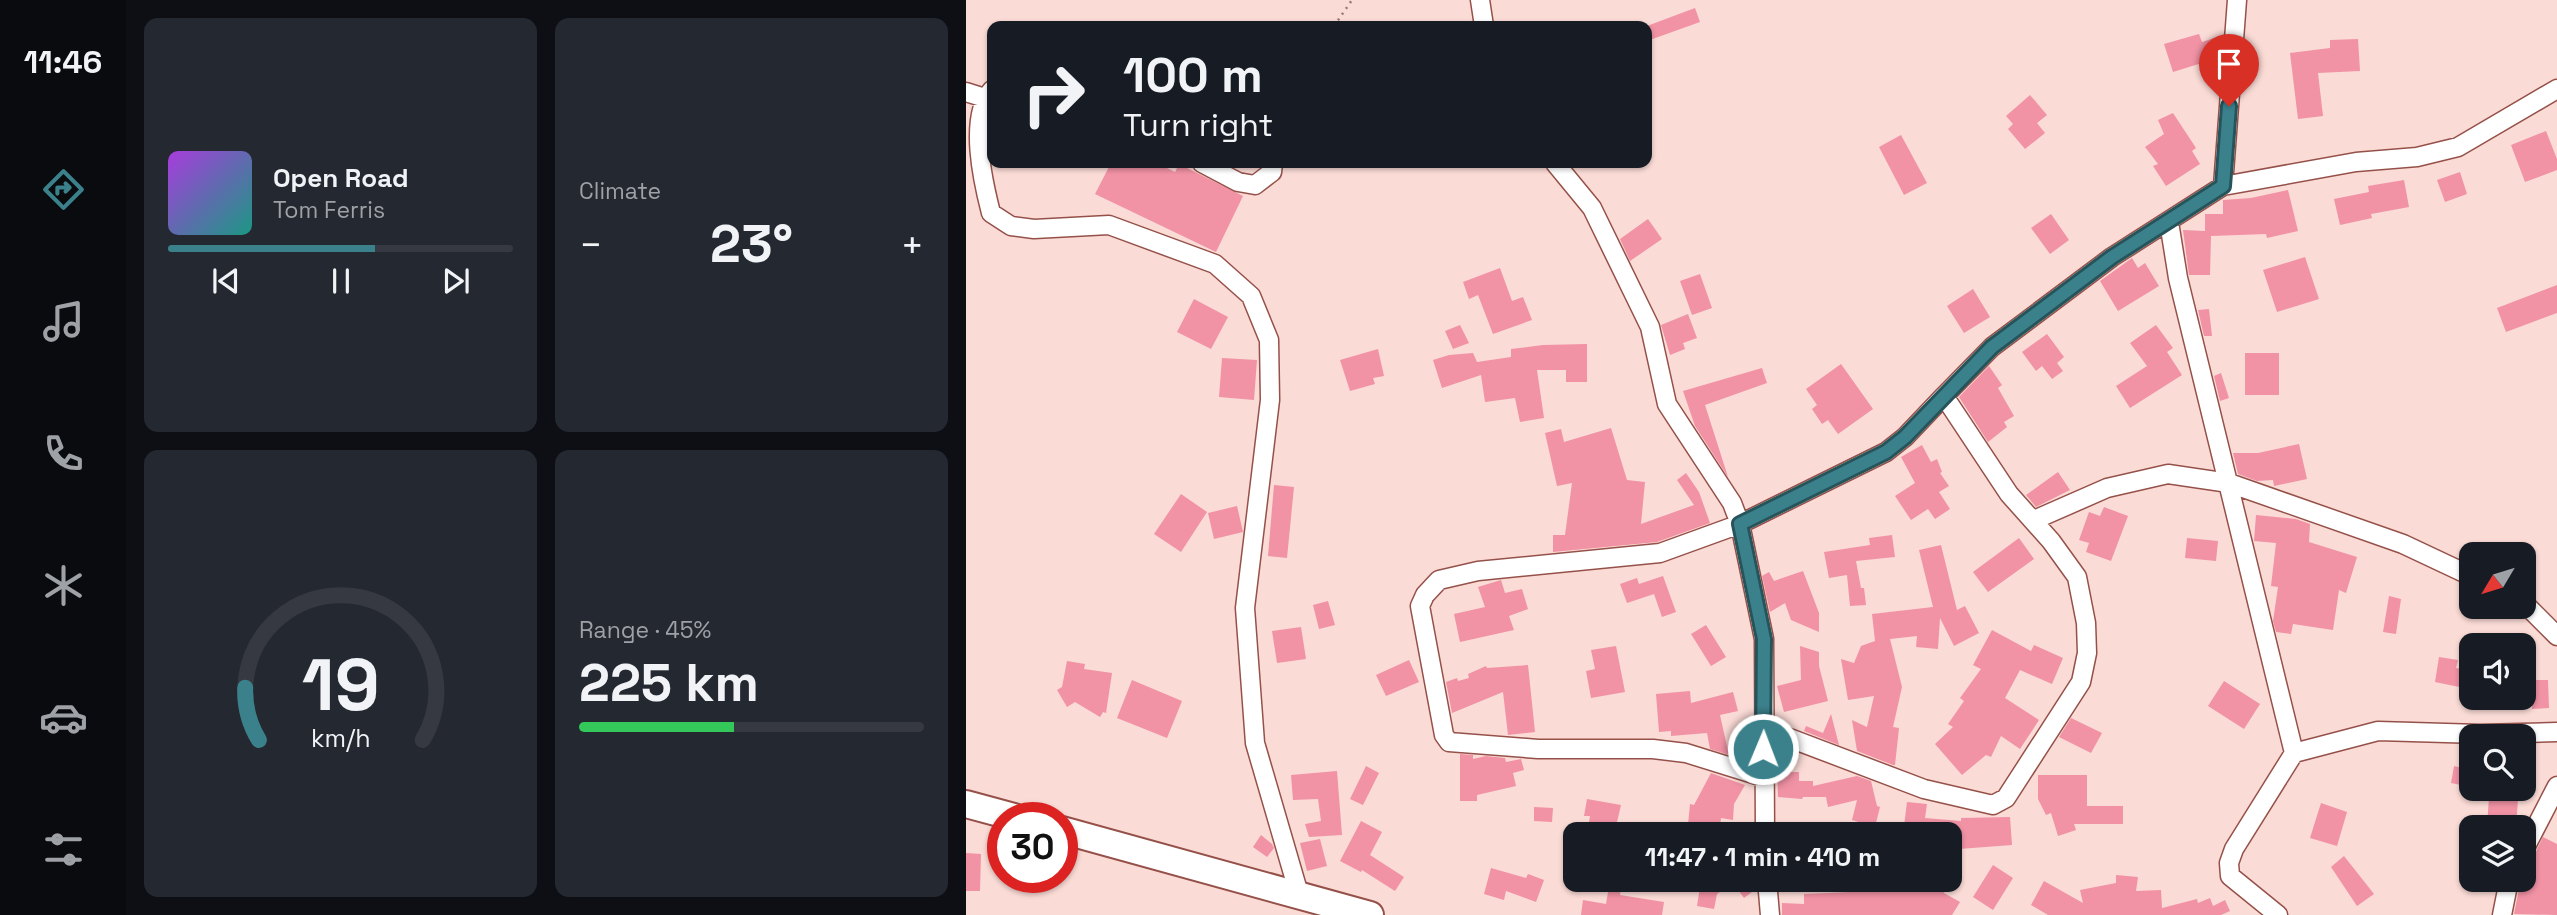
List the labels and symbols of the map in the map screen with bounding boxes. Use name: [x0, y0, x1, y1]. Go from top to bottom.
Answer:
pin: [2199, 34, 2259, 106]
north arrow: [2459, 542, 2536, 620]
position arrow: [1726, 712, 1800, 786]
speed limit sign: 30: [987, 802, 1078, 893]

